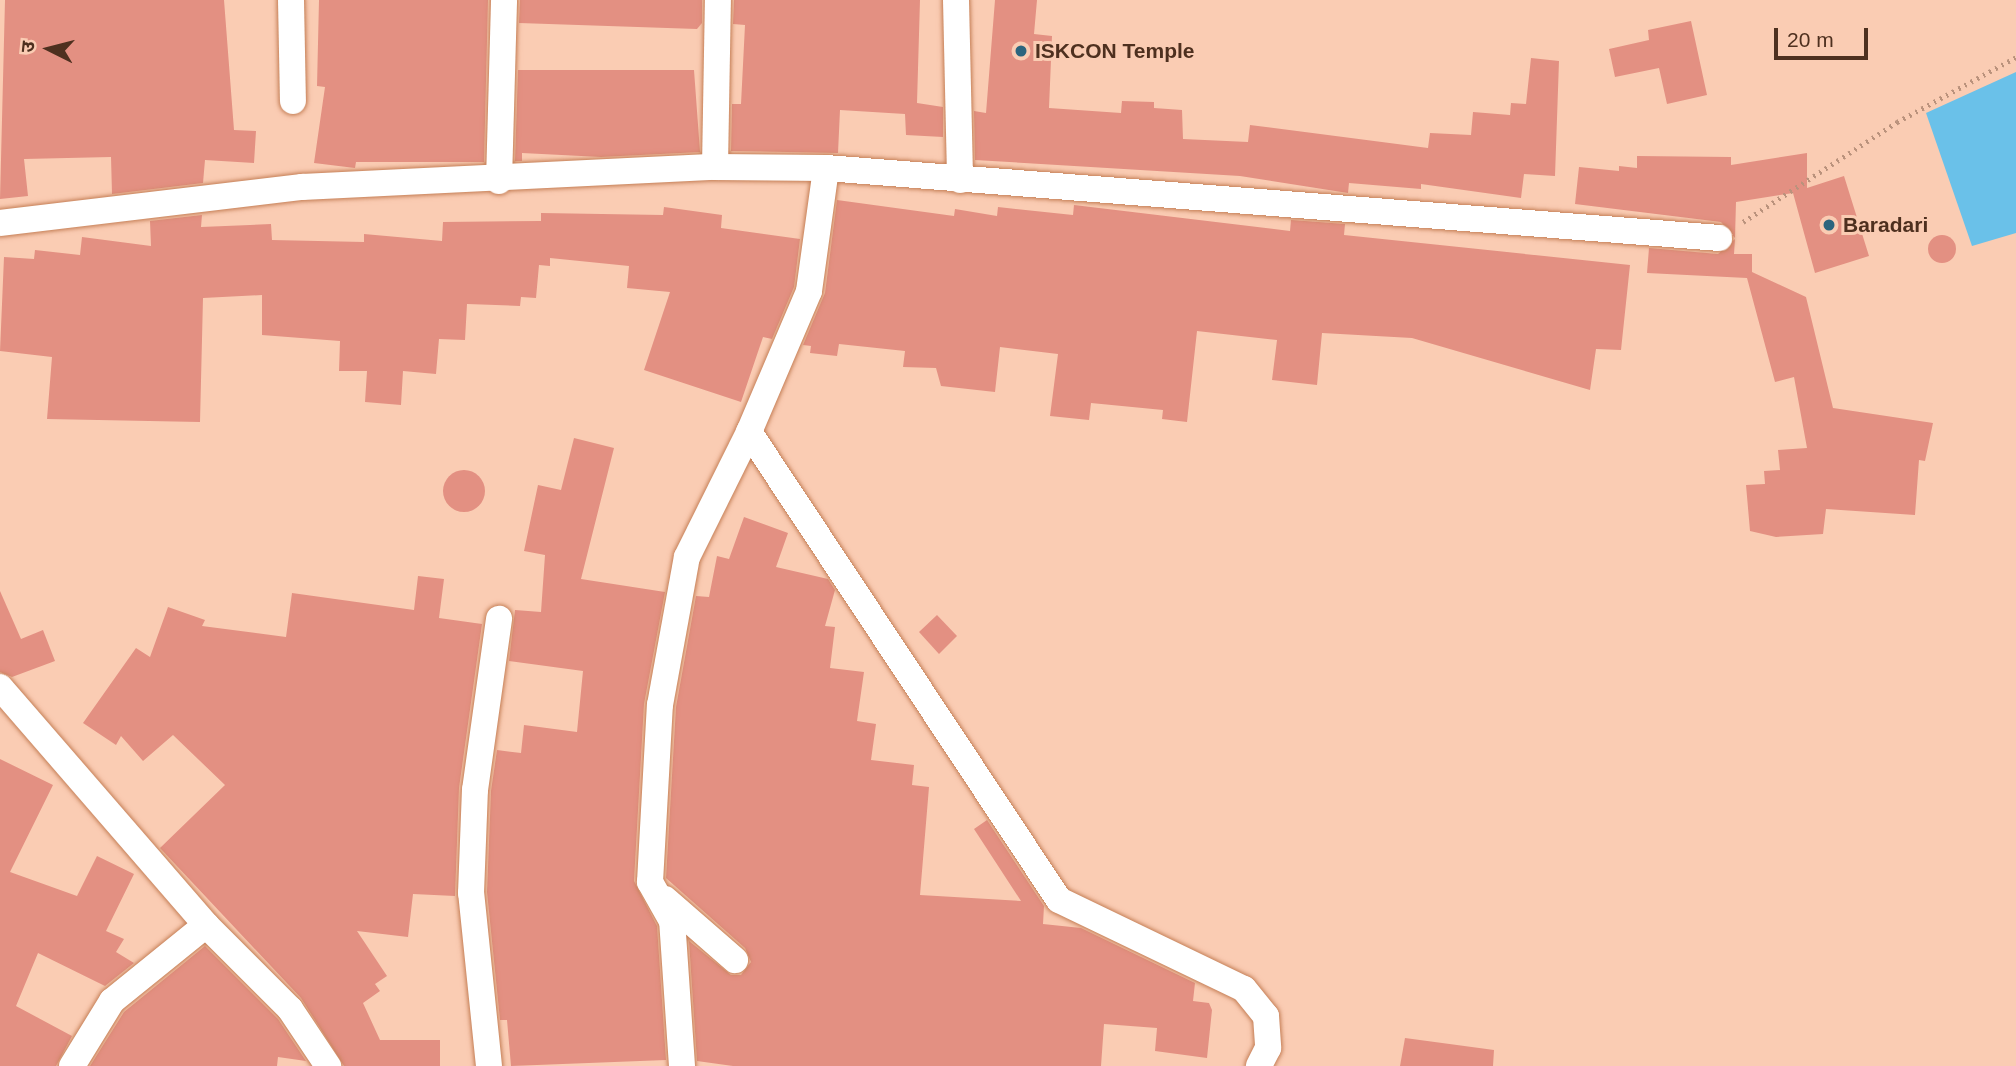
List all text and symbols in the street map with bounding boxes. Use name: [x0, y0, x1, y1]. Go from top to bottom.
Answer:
north arrow: [14, 14, 84, 84]
scale bar: [1778, 14, 1872, 58]
text: 20 m: [1787, 28, 1834, 51]
place label: ISKCON Temple: [1035, 38, 1194, 64]
text: उ: [17, 40, 39, 53]
marker: ISKCON Temple: [1013, 43, 1029, 59]
place label: Baradari: [1843, 212, 1928, 238]
marker: Baradari: [1821, 217, 1837, 233]

